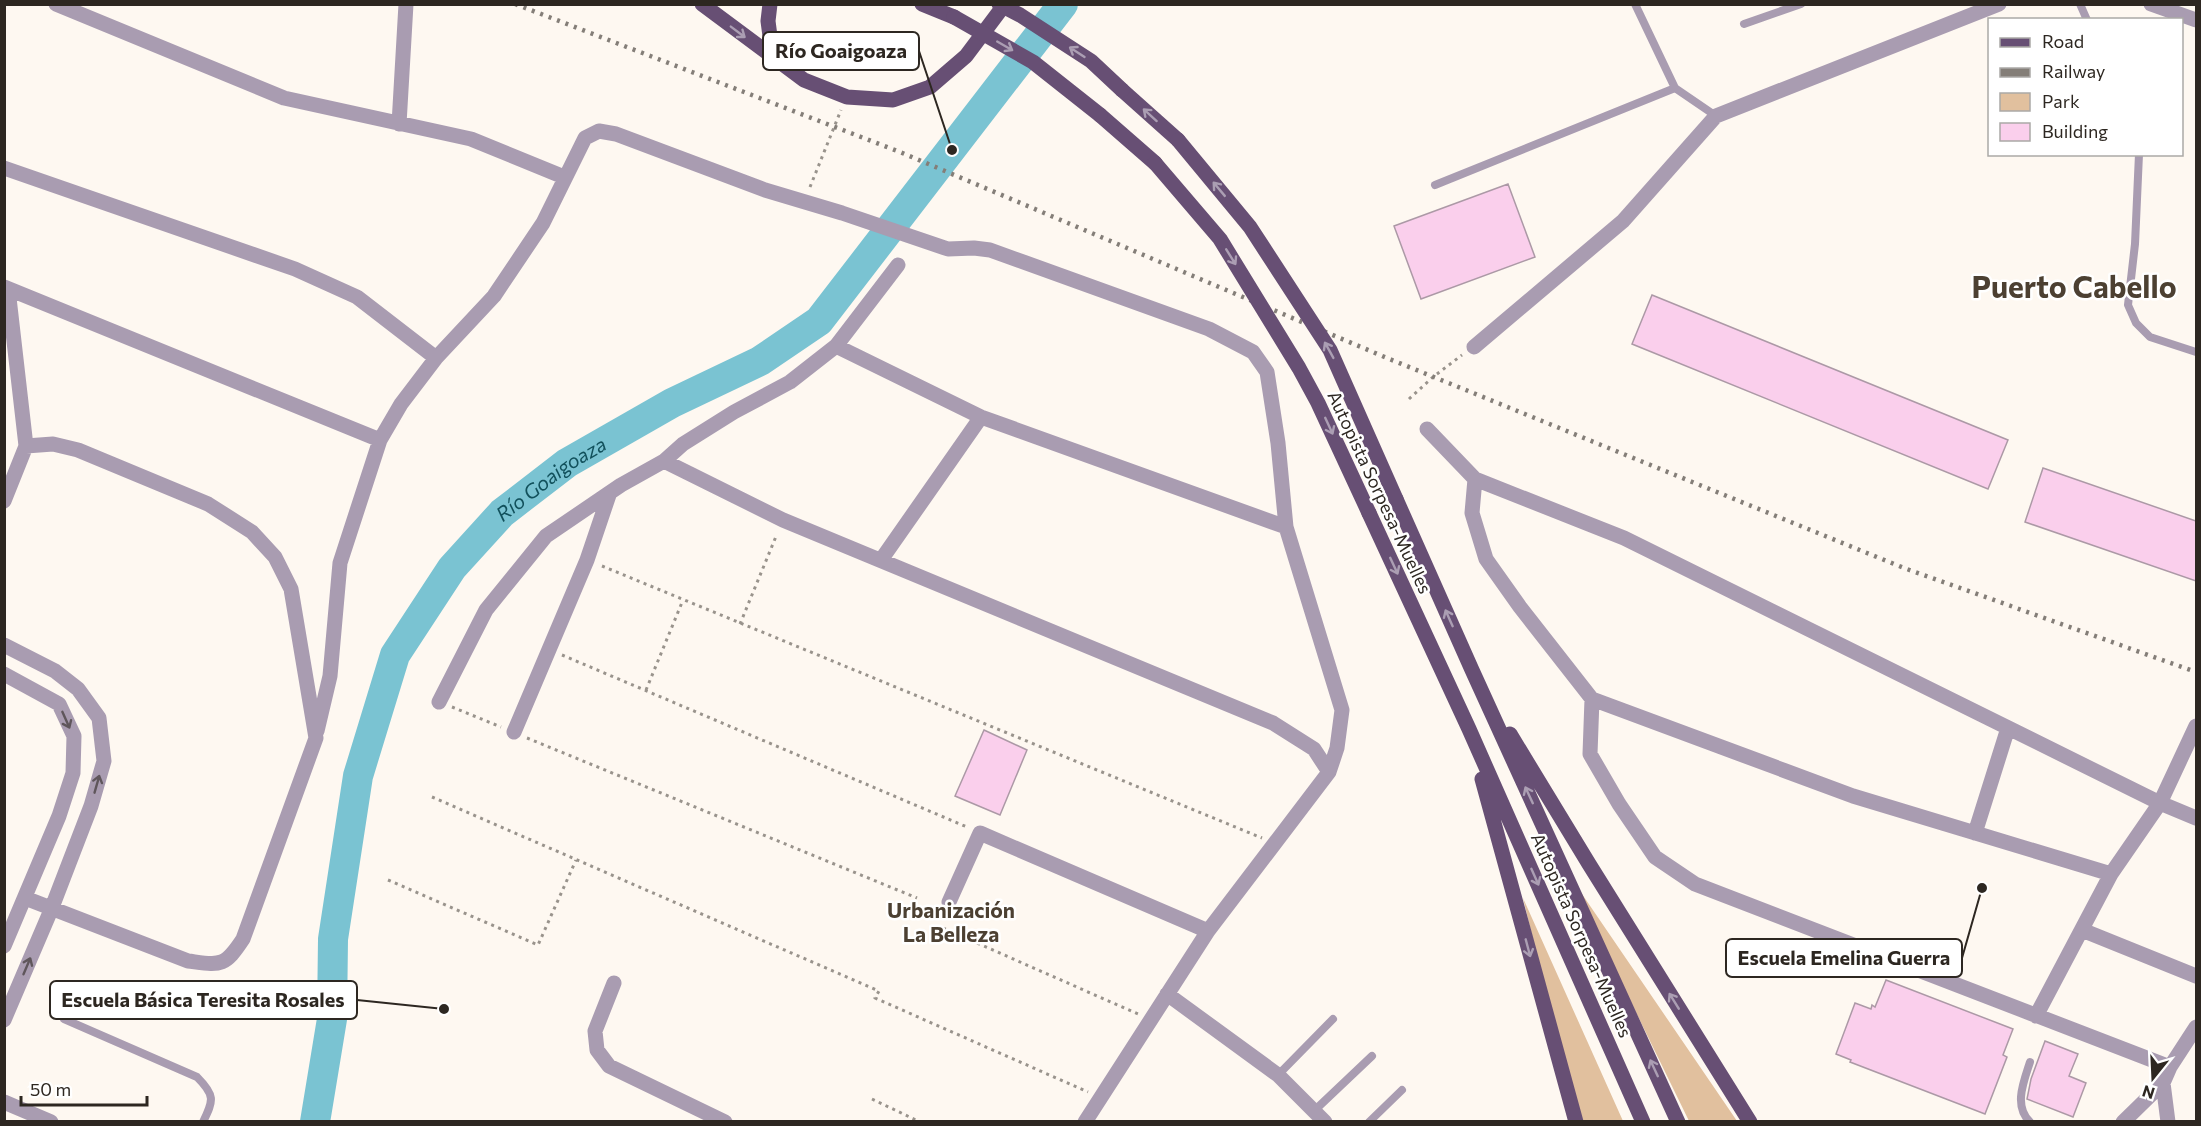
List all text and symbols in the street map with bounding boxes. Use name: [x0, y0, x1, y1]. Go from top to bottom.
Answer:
legend: [1988, 18, 2183, 156]
one-way arrow: [729, 26, 745, 38]
text: Road: [2042, 30, 2084, 52]
callout: Río Goaigoaza: [763, 32, 919, 70]
text: Río Goaigoaza: [775, 38, 907, 62]
one-way arrow: [995, 41, 1013, 52]
one-way arrow: [1069, 46, 1086, 58]
text: Railway: [2042, 60, 2105, 82]
text: Park: [2042, 90, 2080, 112]
one-way arrow: [1143, 108, 1158, 122]
text: Building: [2042, 120, 2108, 142]
one-way arrow: [1212, 182, 1226, 197]
one-way arrow: [1226, 248, 1238, 265]
district label: Puerto Cabello: [1971, 267, 2177, 304]
one-way arrow: [1323, 342, 1335, 359]
street label: Autopista Sorpesa-Muelles: [1323, 387, 1437, 597]
one-way arrow: [1323, 416, 1335, 434]
water label: Río Goaigoaza: [491, 431, 610, 526]
one-way arrow: [1388, 556, 1400, 574]
one-way arrow: [1443, 609, 1454, 627]
one-way arrow: [61, 710, 73, 728]
one-way arrow: [92, 775, 103, 794]
one-way arrow: [1523, 787, 1535, 805]
street label: Autopista Sorpesa-Muelles: [1527, 829, 1637, 1041]
one-way arrow: [1529, 868, 1541, 886]
district label: Urbanización La Belleza: [887, 897, 1015, 946]
one-way arrow: [1523, 938, 1535, 957]
callout: Escuela Emelina Guerra: [1726, 939, 1962, 977]
text: Escuela Emelina Guerra: [1738, 945, 1950, 969]
one-way arrow: [22, 958, 33, 976]
callout: Escuela Básica Teresita Rosales: [50, 981, 357, 1019]
text: Escuela Básica Teresita Rosales: [61, 987, 345, 1011]
one-way arrow: [1668, 993, 1680, 1010]
north arrow: [2123, 1048, 2183, 1108]
one-way arrow: [1648, 1060, 1659, 1078]
scale bar: [21, 1069, 147, 1107]
text: 50 m: [30, 1078, 71, 1100]
text: N: [2140, 1082, 2157, 1104]

